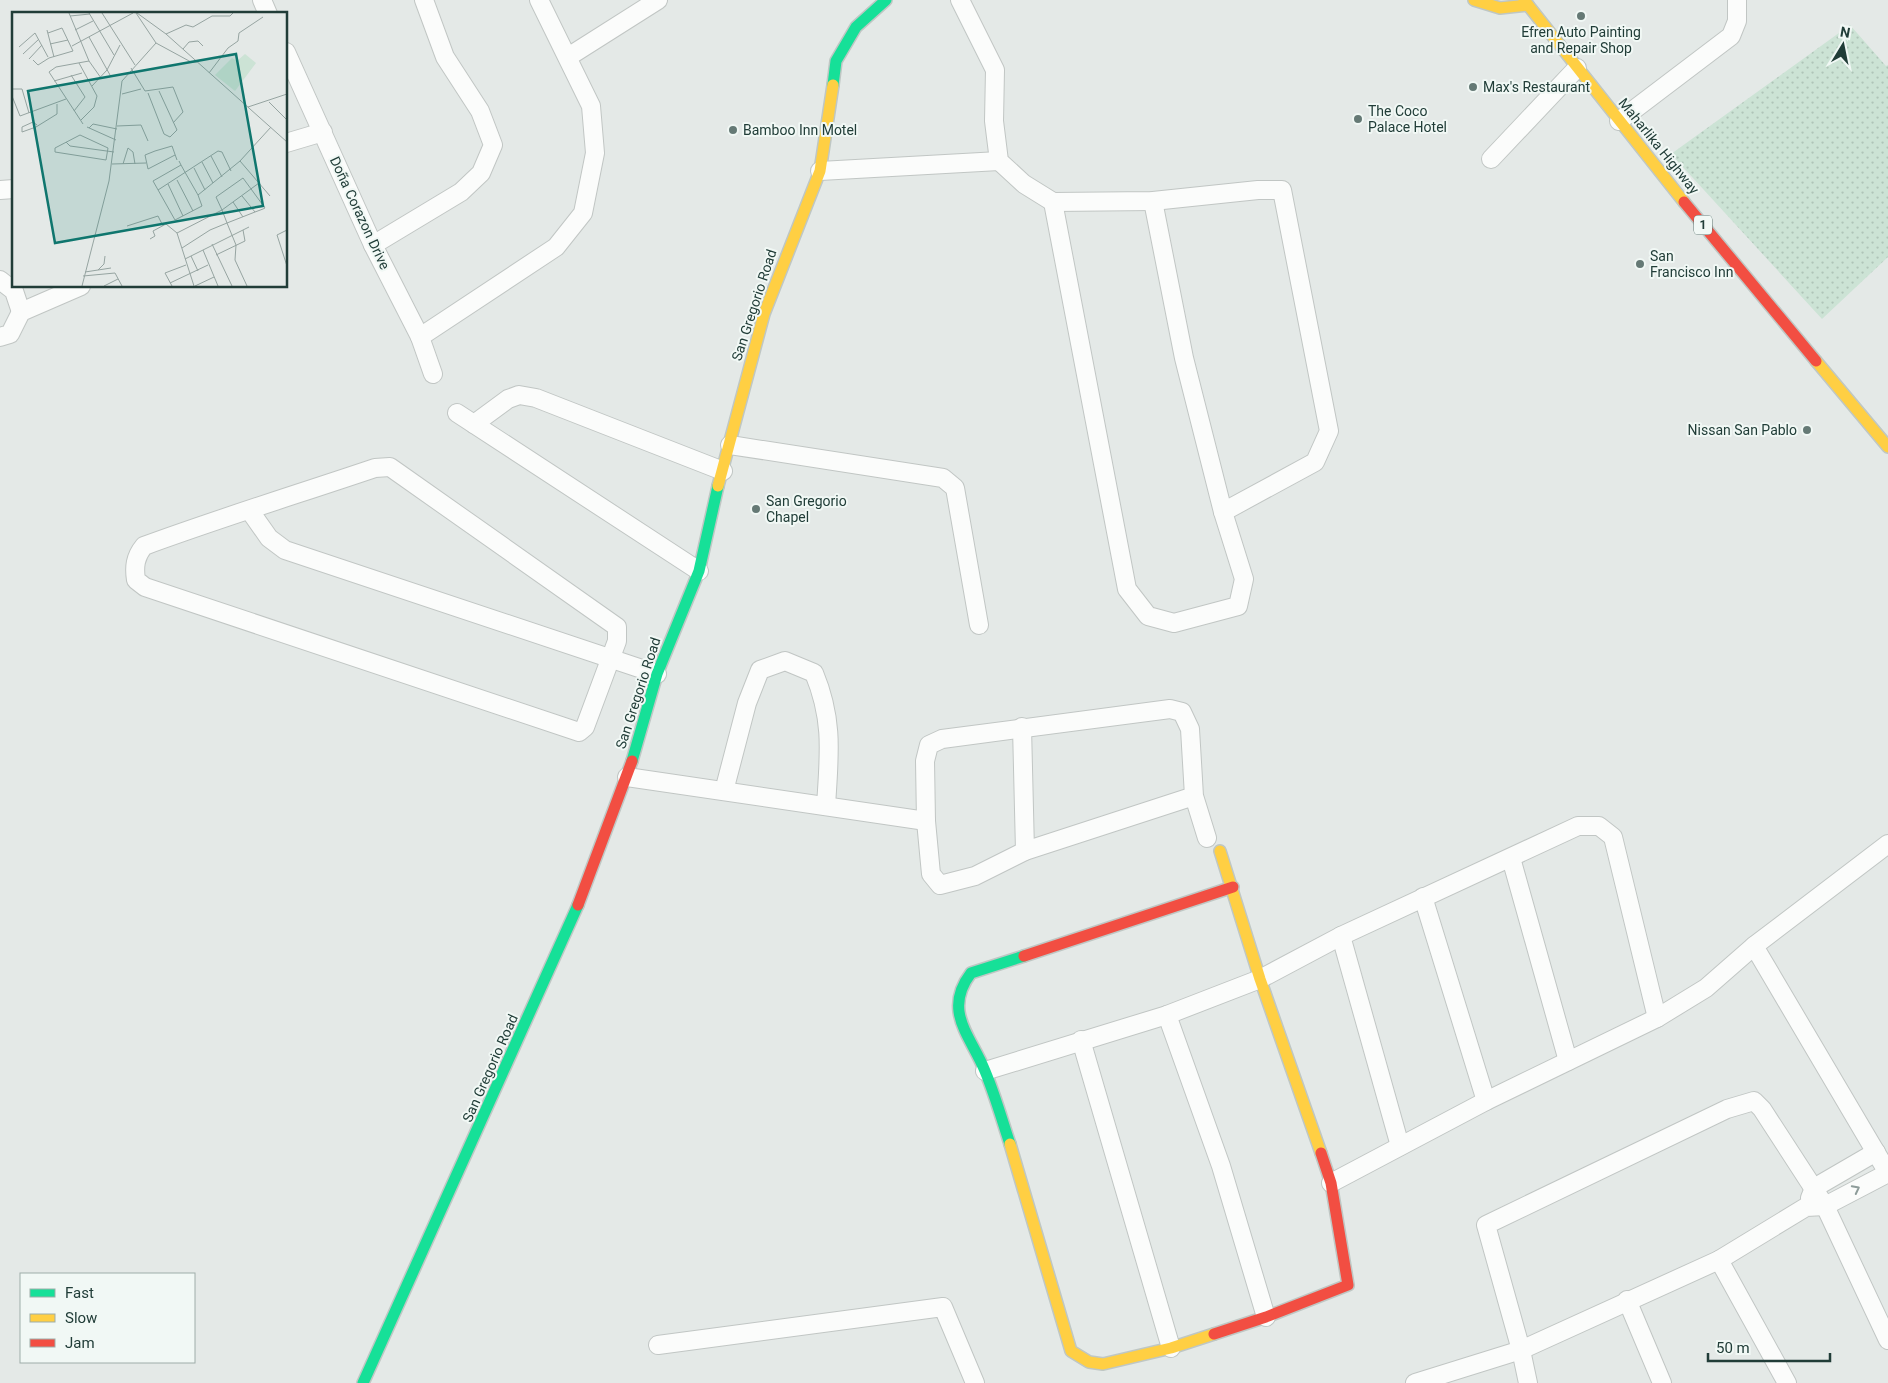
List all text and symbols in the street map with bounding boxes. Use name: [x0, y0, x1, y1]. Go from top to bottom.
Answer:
marker: Efren Auto Painting and Repair Shop: [1575, 10, 1587, 22]
inset map: [12, 12, 288, 288]
north arrow: [1818, 20, 1868, 70]
text: N: [1839, 23, 1852, 41]
place label: Efren Auto Painting and Repair Shop: [1521, 24, 1641, 56]
place label: Max's Restaurant: [1483, 79, 1590, 95]
marker: Max's Restaurant: [1467, 81, 1479, 93]
street label: Maharlika Highway: [1615, 95, 1703, 197]
place label: The Coco Palace Hotel: [1368, 103, 1447, 135]
marker: The Coco Palace Hotel: [1352, 113, 1364, 125]
place label: Bamboo Inn Motel: [743, 122, 857, 138]
marker: Bamboo Inn Motel: [727, 124, 739, 136]
street label: Doña Corazon Drive: [327, 154, 393, 272]
road number: 1: [1694, 216, 1712, 234]
street label: San Gregorio Road: [728, 247, 780, 363]
place label: San Francisco Inn: [1650, 248, 1733, 280]
marker: San Francisco Inn: [1634, 258, 1646, 270]
place label: Nissan San Pablo: [1688, 422, 1797, 438]
marker: Nissan San Pablo: [1801, 424, 1813, 436]
place label: San Gregorio Chapel: [766, 493, 847, 525]
marker: San Gregorio Chapel: [750, 503, 762, 515]
street label: San Gregorio Road: [612, 635, 664, 751]
street label: San Gregorio Road: [459, 1012, 521, 1124]
one-way arrow: [1851, 1185, 1860, 1195]
legend: [20, 1273, 195, 1363]
text: Fast: [65, 1284, 94, 1302]
text: Slow: [65, 1309, 97, 1327]
scale bar: [1708, 1330, 1830, 1362]
text: Jam: [65, 1334, 95, 1352]
text: 50 m: [1716, 1339, 1750, 1357]

